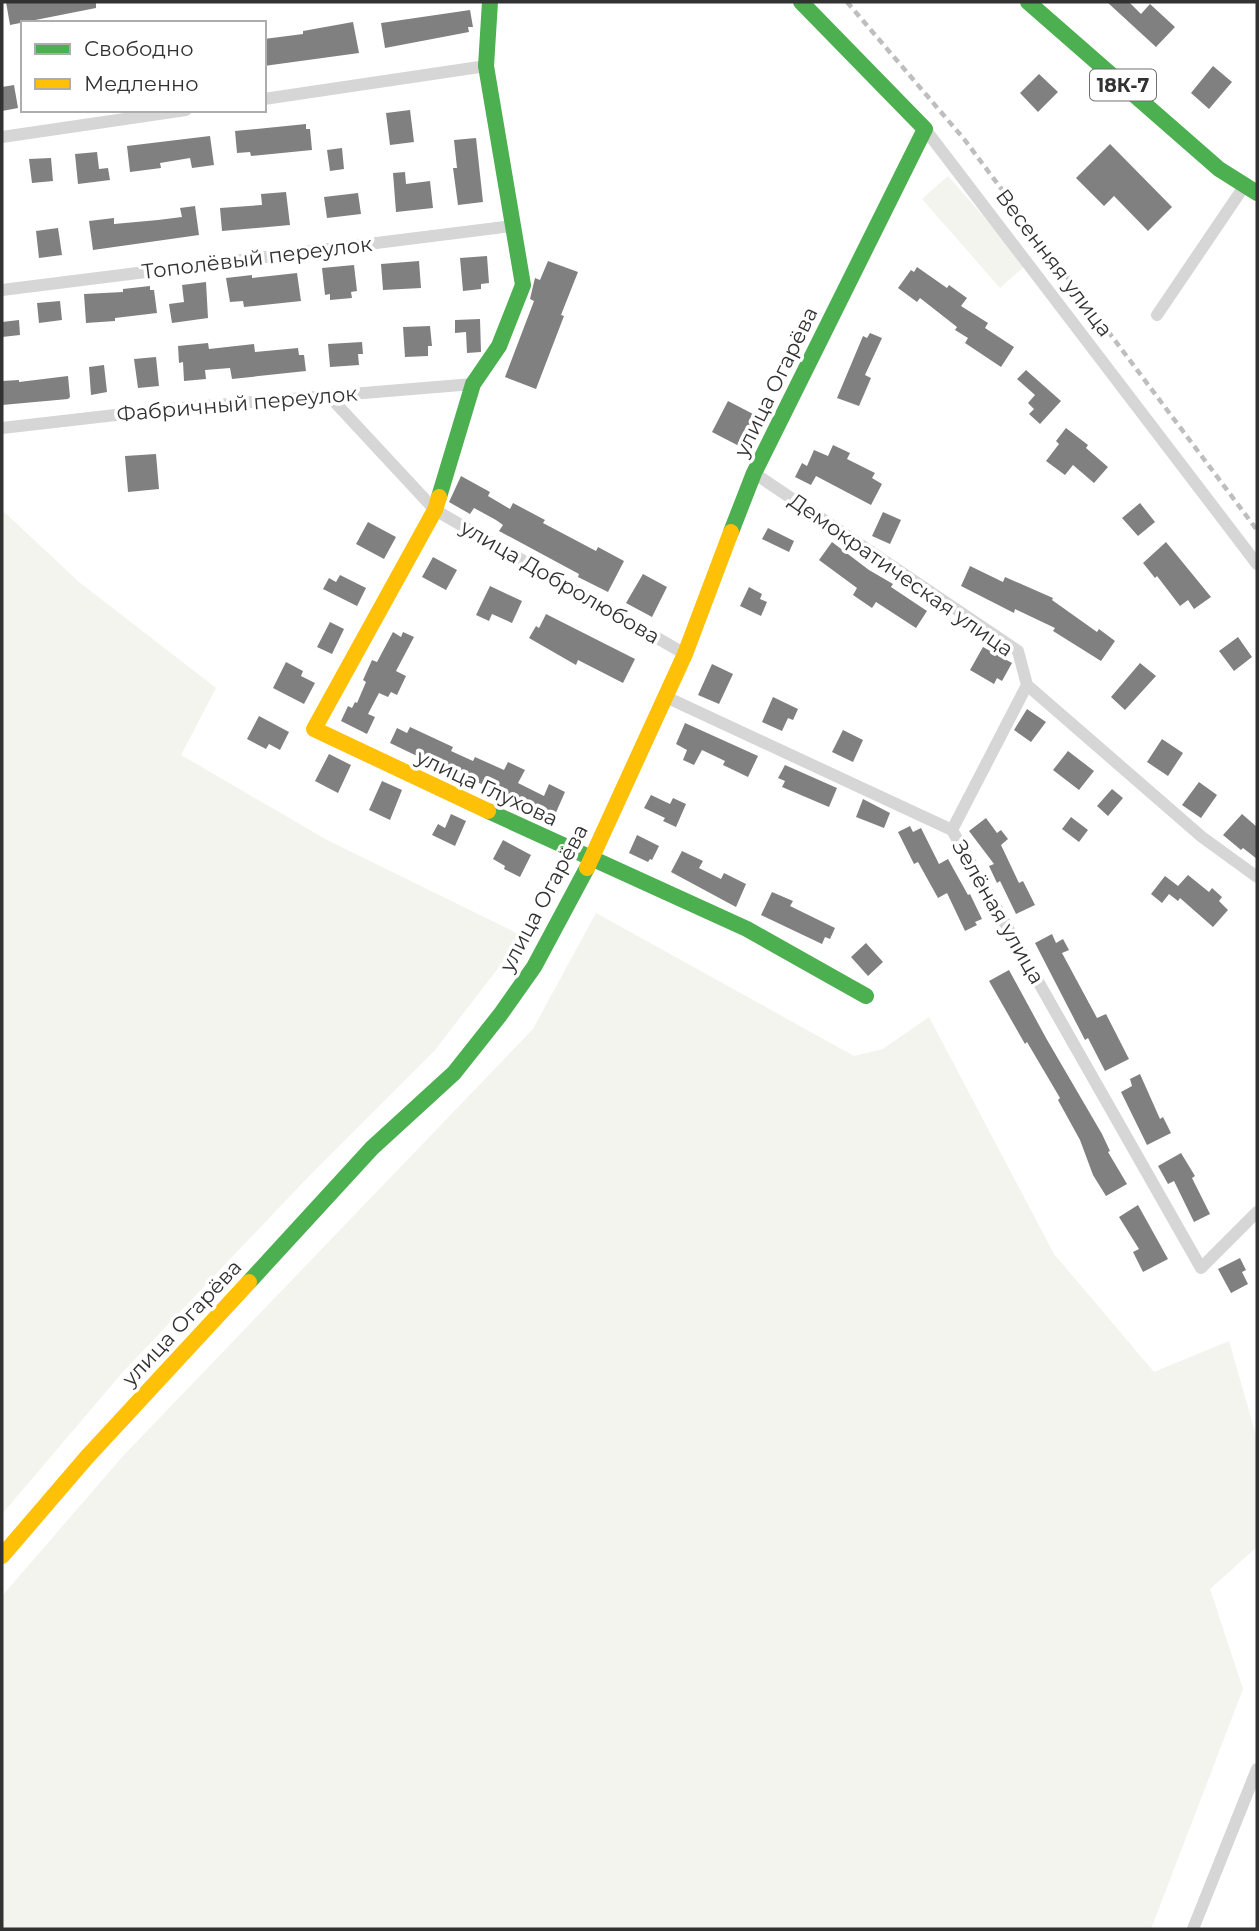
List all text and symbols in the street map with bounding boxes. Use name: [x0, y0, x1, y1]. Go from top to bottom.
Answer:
legend: [21, 21, 266, 112]
text: Свободно: [84, 36, 194, 61]
road number: 18К-7: [1090, 69, 1156, 100]
text: Медленно: [84, 71, 199, 96]
street label: Весенняя улица: [991, 184, 1118, 341]
street label: Тополёвый переулок: [140, 231, 374, 284]
street label: улица Огарёва: [728, 303, 823, 462]
street label: Фабричный переулок: [115, 381, 358, 426]
street label: Демократическая улица: [784, 488, 1018, 662]
street label: улица Добролюбова: [455, 514, 664, 649]
street label: улица Глухова: [412, 743, 562, 831]
street label: улица Огарёва: [494, 820, 593, 977]
street label: Зелёная улица: [947, 835, 1050, 988]
street label: улица Огарёва: [116, 1254, 247, 1392]

